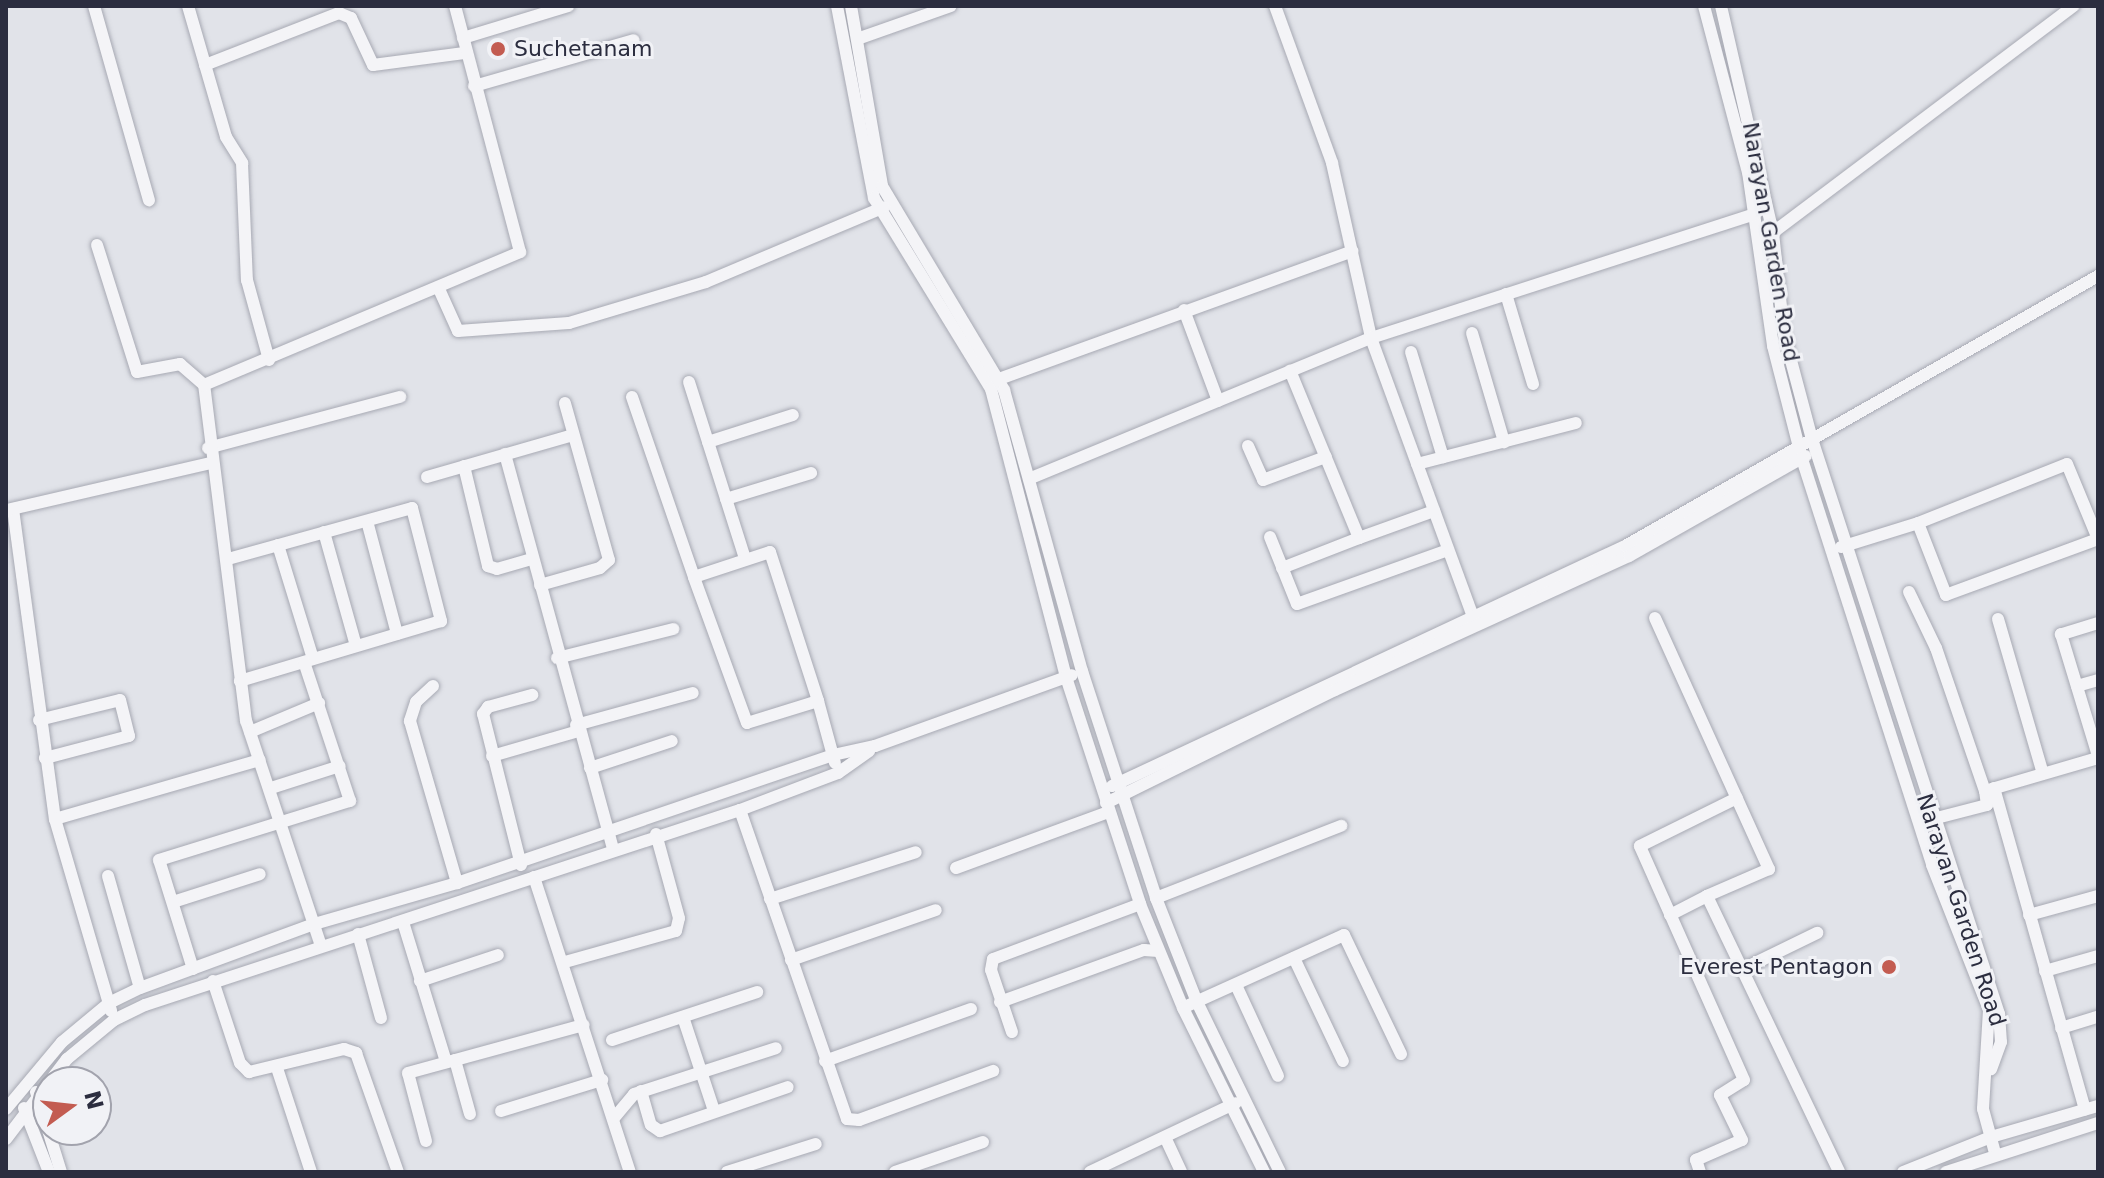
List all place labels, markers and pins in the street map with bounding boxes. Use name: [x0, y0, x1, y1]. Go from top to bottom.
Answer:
place label: Suchetanam: [514, 36, 652, 62]
marker: Suchetanam: [489, 40, 507, 58]
place label: Everest Pentagon: [1680, 954, 1873, 980]
marker: Everest Pentagon: [1880, 958, 1898, 976]

